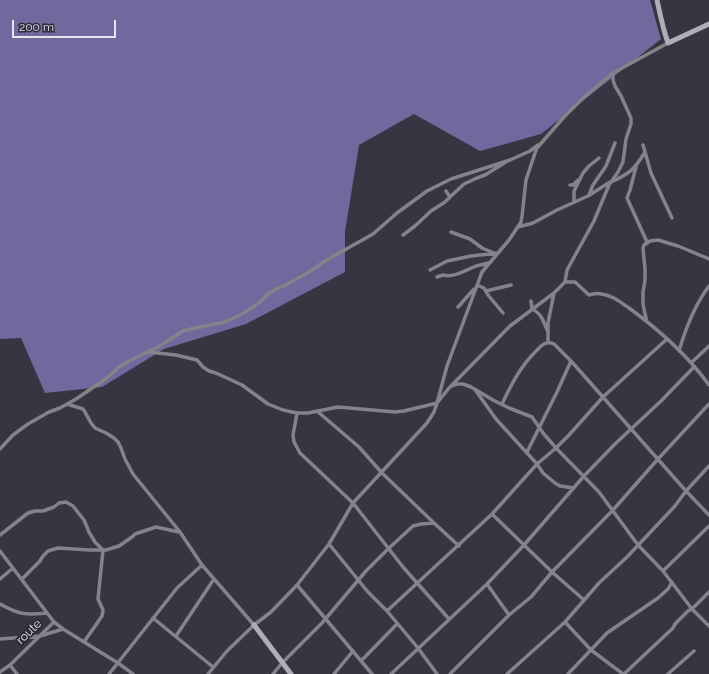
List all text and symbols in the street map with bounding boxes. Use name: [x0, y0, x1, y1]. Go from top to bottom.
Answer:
scale bar: [14, 12, 118, 38]
text: 200 m: [19, 20, 54, 34]
street label: route: [13, 617, 45, 647]

